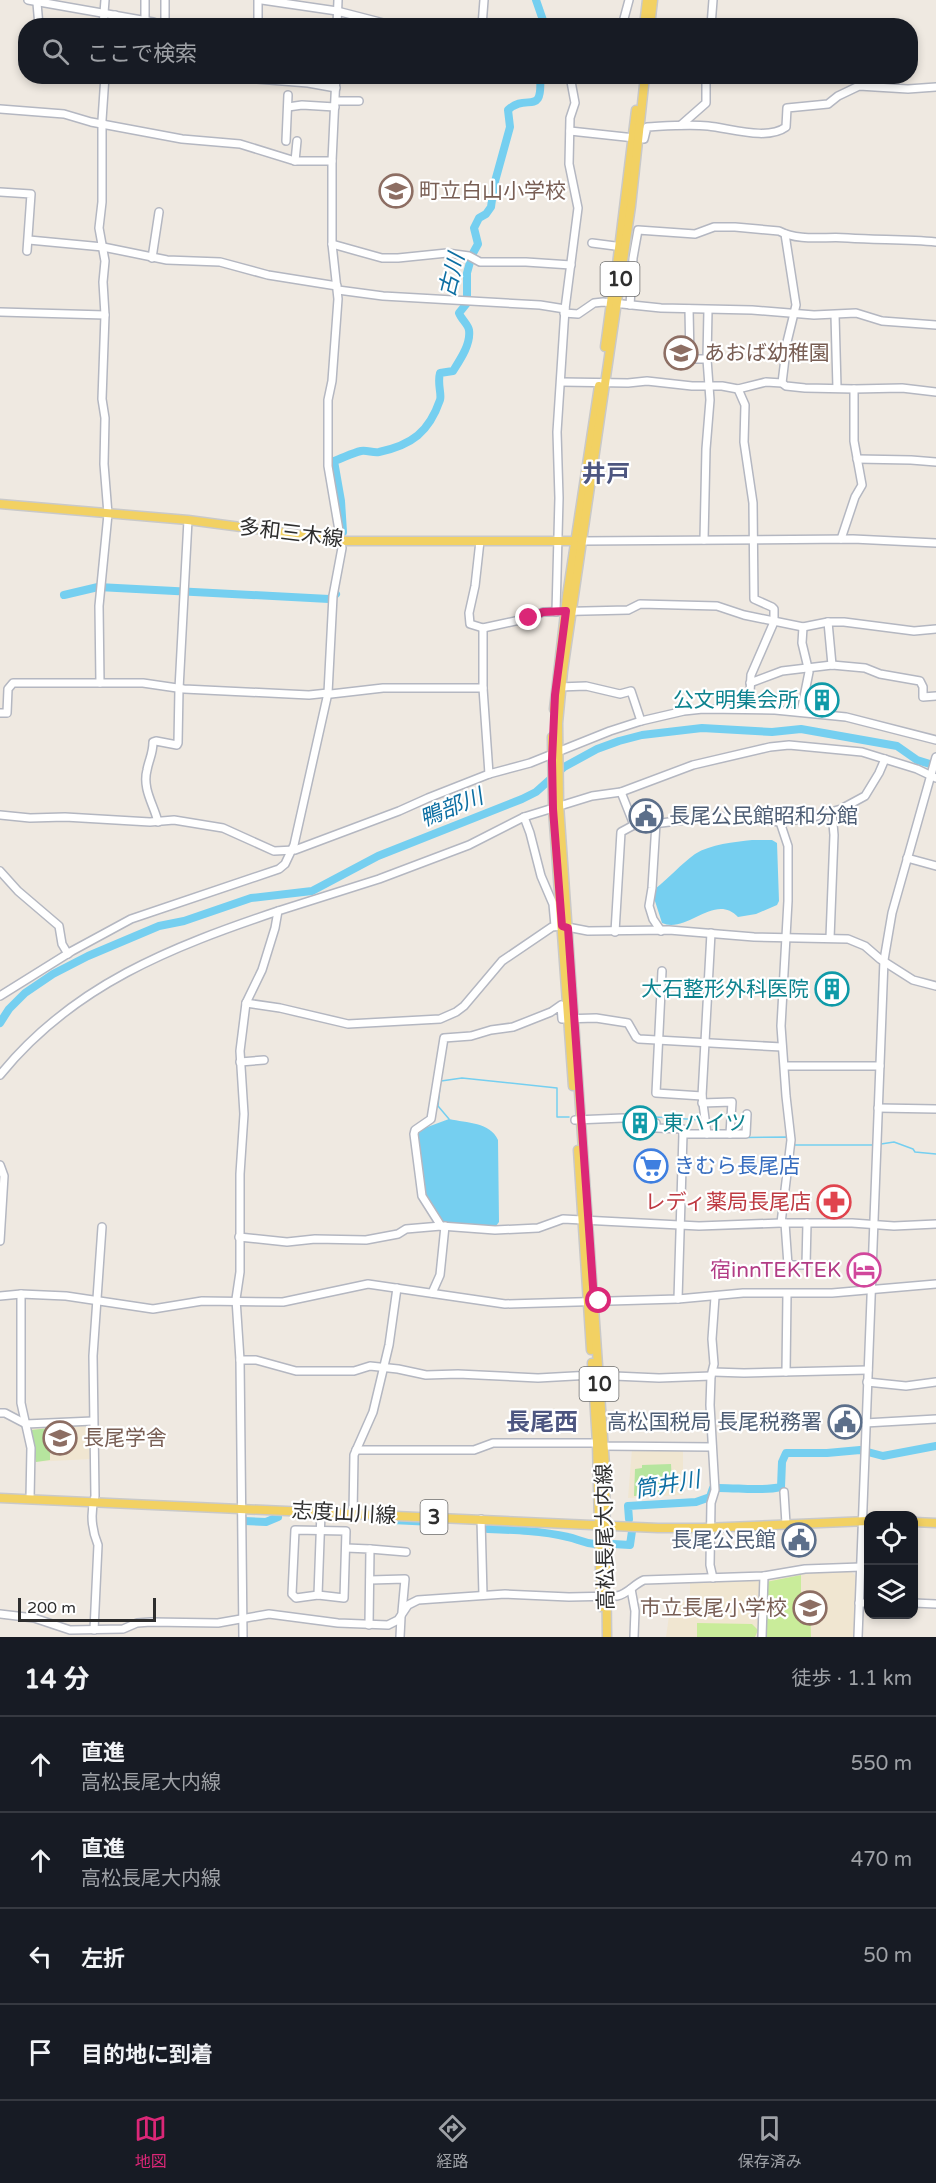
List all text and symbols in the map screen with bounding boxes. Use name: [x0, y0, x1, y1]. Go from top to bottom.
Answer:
search box: [18, 18, 918, 84]
icon: search: [39, 35, 72, 68]
text: ここで検索: [87, 41, 197, 67]
school or university icon: 町立白山小学校: [378, 173, 414, 209]
place label: 町立白山小学校: [419, 179, 566, 204]
water label: 古川: [434, 249, 470, 300]
road number: 10: [600, 262, 640, 296]
school or university icon: あおば幼稚園: [663, 335, 699, 371]
place label: あおば幼稚園: [704, 341, 830, 366]
district label: 井戸: [582, 460, 630, 489]
street label: 多和三木線: [237, 515, 345, 552]
route end: [515, 604, 541, 630]
building icon: 公文明集会所: [804, 682, 840, 718]
place label: 公文明集会所: [673, 688, 799, 713]
water label: 鴨部川: [416, 783, 489, 832]
public building icon: 長尾公民館昭和分館: [628, 798, 664, 834]
place label: 長尾公民館昭和分館: [669, 804, 858, 829]
building icon: 大石整形外科医院: [814, 971, 850, 1007]
place label: 大石整形外科医院: [641, 977, 809, 1002]
building icon: 東ハイツ: [622, 1105, 658, 1141]
place label: 東ハイツ: [663, 1111, 747, 1136]
supermarket icon: きむら長尾店: [633, 1148, 669, 1184]
place label: きむら長尾店: [674, 1154, 800, 1179]
pharmacy icon: レディ薬局長尾店: [816, 1184, 852, 1220]
place label: レディ薬局長尾店: [644, 1190, 811, 1215]
hotel icon: 宿innTEKTEK: [846, 1252, 882, 1288]
place label: 宿innTEKTEK: [710, 1258, 841, 1283]
route start: [585, 1287, 611, 1313]
road number: 10: [580, 1367, 618, 1401]
public building icon: 高松国税局 長尾税務署: [827, 1404, 863, 1440]
district label: 長尾西: [506, 1408, 578, 1437]
place label: 高松国税局 長尾税務署: [607, 1410, 822, 1435]
school or university icon: 長尾学舎: [42, 1420, 78, 1456]
place label: 長尾学舎: [83, 1426, 167, 1451]
street label: 高松長尾大内線: [592, 1463, 619, 1611]
water label: 筒井川: [632, 1466, 704, 1504]
street label: 志度山川線: [291, 1498, 397, 1529]
road number: 3: [420, 1500, 448, 1534]
map controls: [864, 1511, 918, 1619]
button: locate: [864, 1511, 918, 1565]
public building icon: 長尾公民館: [781, 1522, 817, 1558]
place label: 長尾公民館: [671, 1528, 776, 1553]
button: layers: [864, 1565, 918, 1619]
school or university icon: 市立長尾小学校: [792, 1590, 828, 1626]
scale bar: [18, 1595, 156, 1622]
place label: 市立長尾小学校: [640, 1596, 787, 1621]
text: 200 m: [27, 1598, 76, 1618]
text: 14 分: [24, 1664, 89, 1695]
text: 徒歩 · 1.1 km: [792, 1667, 912, 1691]
text: 直進: [81, 1740, 125, 1766]
icon: ahead: [24, 1748, 57, 1781]
text: 550 m: [851, 1752, 912, 1776]
text: 高松長尾大内線: [81, 1771, 221, 1795]
text: 直進: [81, 1836, 125, 1862]
icon: ahead: [24, 1844, 57, 1877]
text: 470 m: [851, 1848, 912, 1872]
text: 高松長尾大内線: [81, 1867, 221, 1891]
icon: left: [24, 1940, 57, 1973]
text: 50 m: [863, 1944, 912, 1968]
text: 左折: [81, 1946, 125, 1972]
icon: arrive: [24, 2036, 57, 2069]
text: 目的地に到着: [81, 2042, 213, 2068]
tab: 地図: [134, 2112, 167, 2172]
tab: 経路: [436, 2112, 469, 2172]
tab: 保存済み: [738, 2112, 802, 2172]

